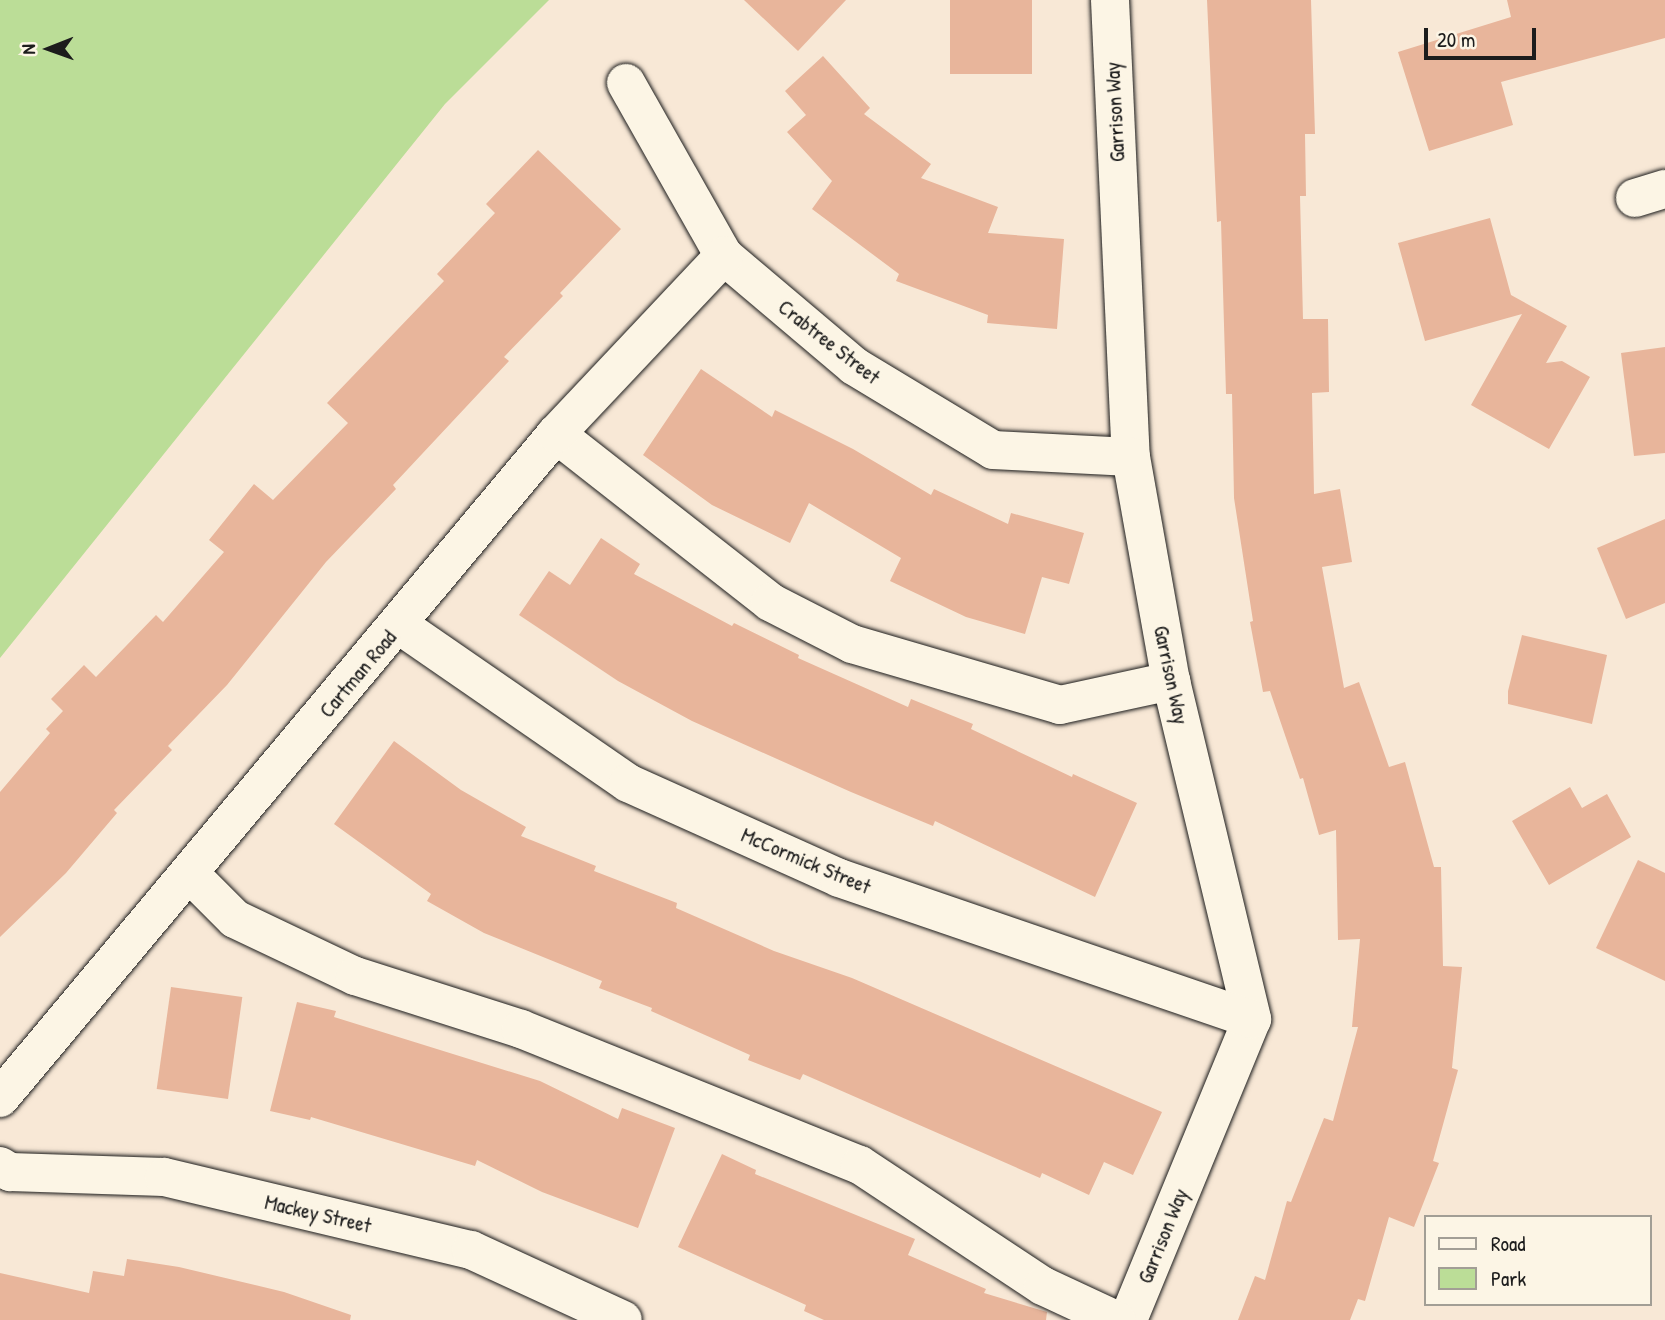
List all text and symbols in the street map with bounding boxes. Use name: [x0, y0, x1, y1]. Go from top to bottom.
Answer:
north arrow: [14, 14, 84, 84]
scale bar: [1427, 14, 1539, 58]
text: 20 m: [1437, 25, 1475, 54]
text: N: [15, 44, 41, 55]
street label: Garrison Way: [1100, 61, 1130, 163]
street label: Crabtree Street: [773, 294, 885, 390]
street label: Garrison Way: [1148, 623, 1194, 727]
street label: Cartman Road: [314, 625, 402, 723]
street label: McCormick Street: [737, 822, 875, 900]
street label: Garrison Way: [1133, 1185, 1193, 1287]
street label: Mackey Street: [262, 1190, 374, 1238]
legend: [1424, 1215, 1651, 1306]
text: Road: [1491, 1229, 1525, 1258]
text: Park: [1491, 1264, 1526, 1293]

